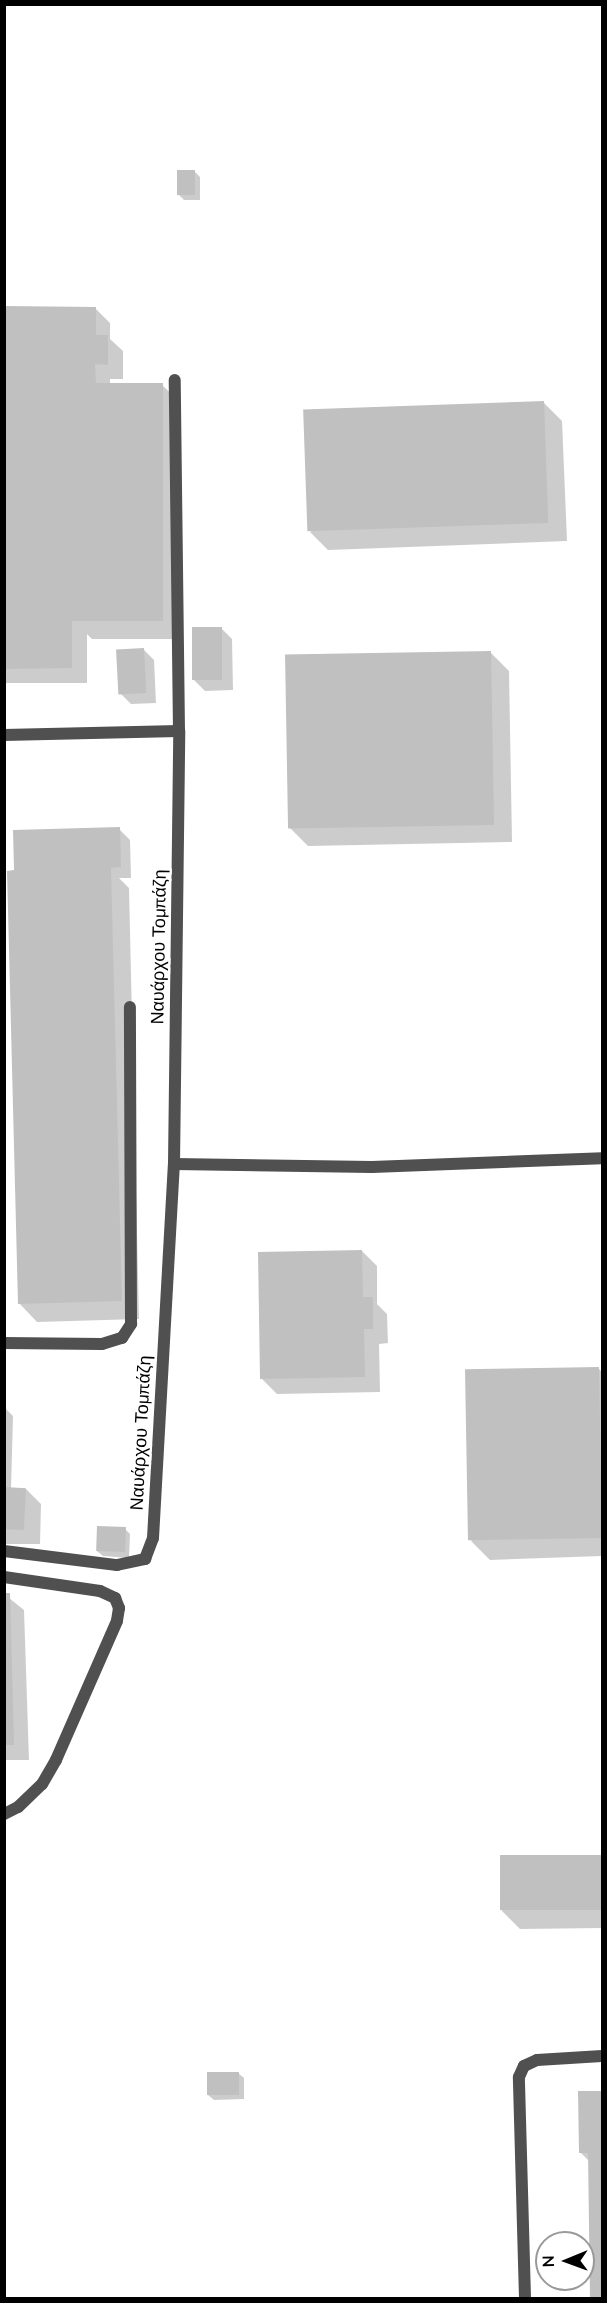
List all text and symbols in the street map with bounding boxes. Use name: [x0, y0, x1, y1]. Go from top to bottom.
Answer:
street label: Ναυάρχου Τομπάζη: [147, 869, 171, 1025]
street label: Ναυάρχου Τομπάζη: [126, 1355, 156, 1511]
north arrow: [535, 2231, 595, 2291]
text: N: [538, 2255, 560, 2267]

